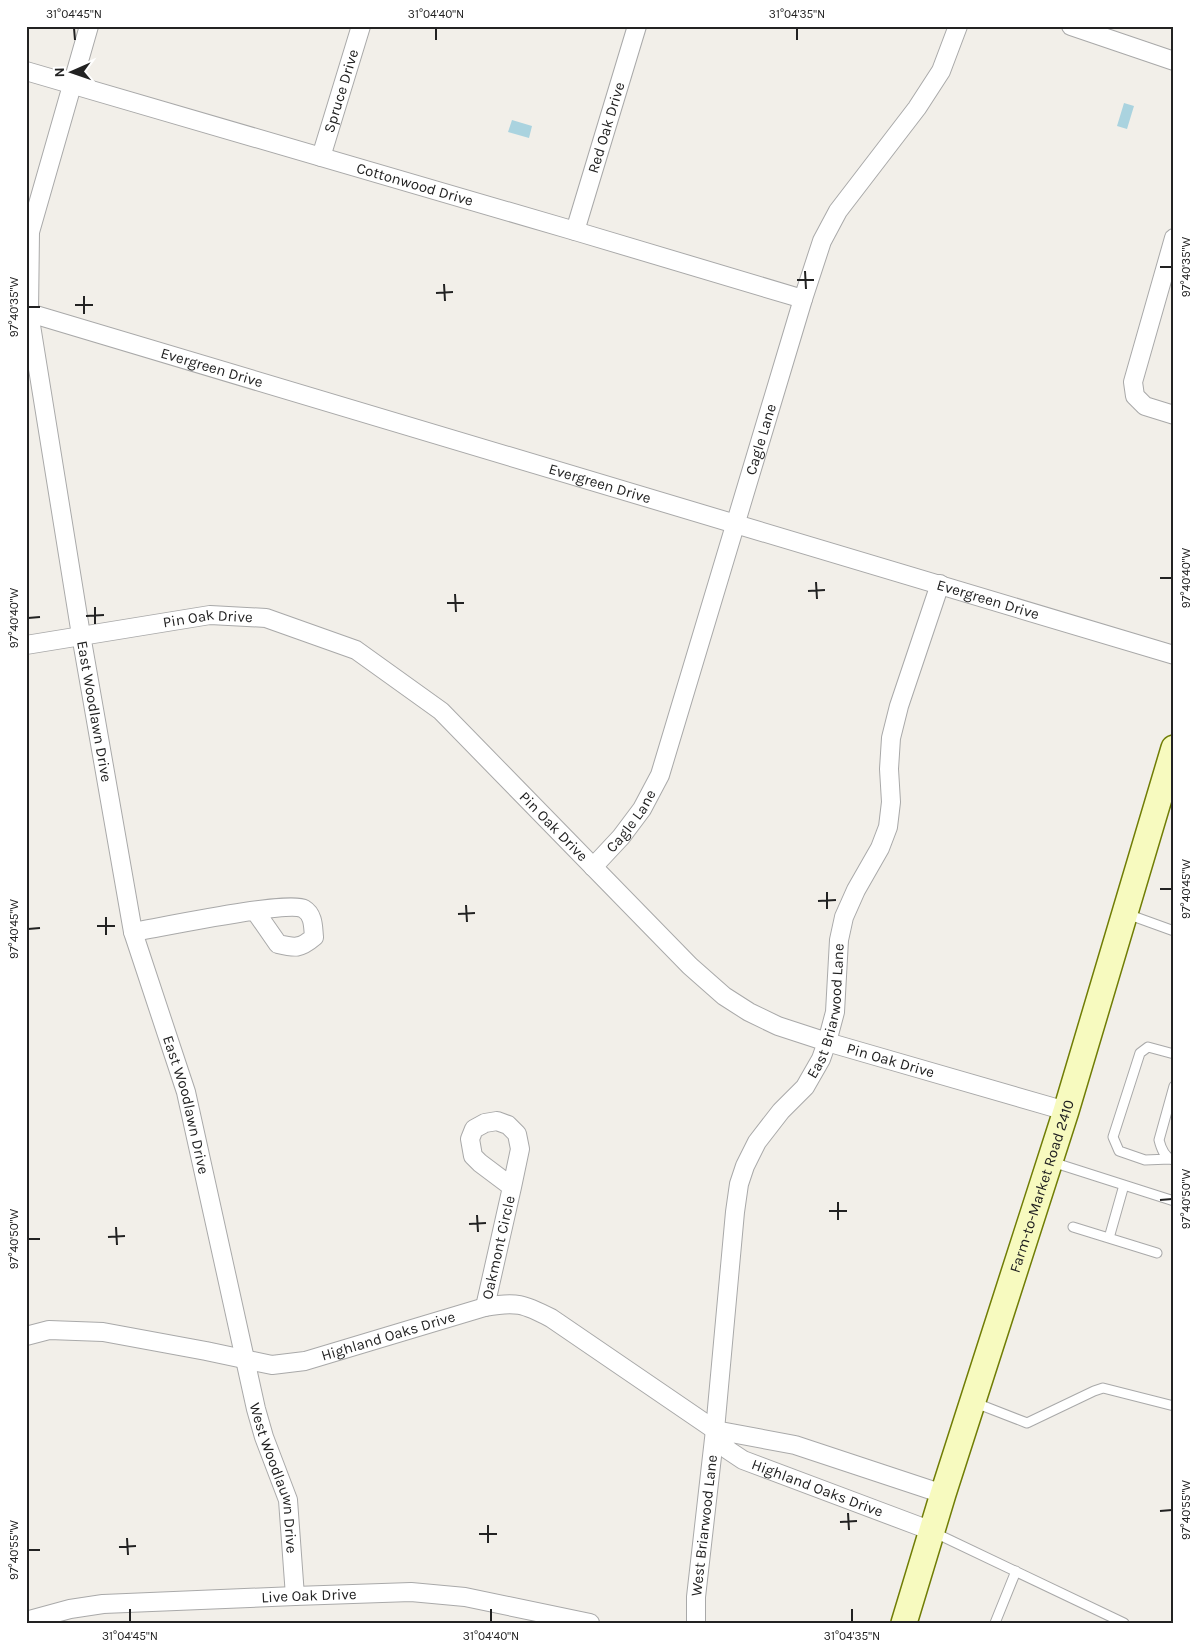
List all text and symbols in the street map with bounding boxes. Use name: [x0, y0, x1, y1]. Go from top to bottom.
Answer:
text: 31°04'45"N: [46, 7, 102, 21]
text: 31°04'40"N: [408, 7, 464, 21]
text: 31°04'35"N: [769, 7, 825, 21]
street label: Spruce Drive: [320, 47, 362, 135]
north arrow: [48, 48, 98, 98]
text: N: [51, 67, 68, 78]
street label: Red Oak Drive: [584, 80, 629, 175]
street label: Cottonwood Drive: [354, 159, 475, 210]
text: 97°40'35"W: [1179, 237, 1193, 297]
text: 97°40'35"W: [7, 277, 21, 337]
street label: Evergreen Drive: [159, 344, 265, 391]
street label: Cagle Lane: [742, 402, 780, 477]
street label: Evergreen Drive: [547, 460, 653, 507]
text: 97°40'40"W: [1179, 548, 1193, 608]
street label: Evergreen Drive: [935, 576, 1041, 623]
text: 97°40'40"W: [7, 588, 21, 648]
street label: Pin Oak Drive: [162, 605, 253, 632]
street label: East Woodlawn Drive: [73, 639, 116, 783]
street label: Cagle Lane: [602, 787, 660, 856]
street label: Pin Oak Drive: [516, 788, 592, 865]
text: 97°40'45"W: [1179, 859, 1193, 919]
text: 97°40'45"W: [7, 899, 21, 959]
street label: East Briarwood Lane: [803, 943, 848, 1081]
street label: East Woodlawn Drive: [159, 1033, 213, 1176]
street label: Pin Oak Drive: [845, 1039, 937, 1082]
street label: Farm-to-Market Road 2410: [1006, 1098, 1078, 1275]
text: 97°40'50"W: [1179, 1169, 1193, 1229]
street label: Oakmont Circle: [478, 1194, 519, 1301]
text: 97°40'50"W: [7, 1209, 21, 1269]
street label: Highland Oaks Drive: [319, 1307, 457, 1365]
street label: West Woodlauwn Drive: [246, 1401, 301, 1554]
street label: West Briarwood Lane: [687, 1454, 721, 1597]
street label: Highland Oaks Drive: [749, 1455, 886, 1521]
text: 97°40'55"W: [1179, 1480, 1193, 1540]
text: 97°40'55"W: [7, 1520, 21, 1580]
street label: Live Oak Drive: [261, 1585, 357, 1606]
text: 31°04'45"N: [102, 1629, 158, 1643]
text: 31°04'40"N: [463, 1629, 519, 1643]
text: 31°04'35"N: [824, 1629, 880, 1643]

